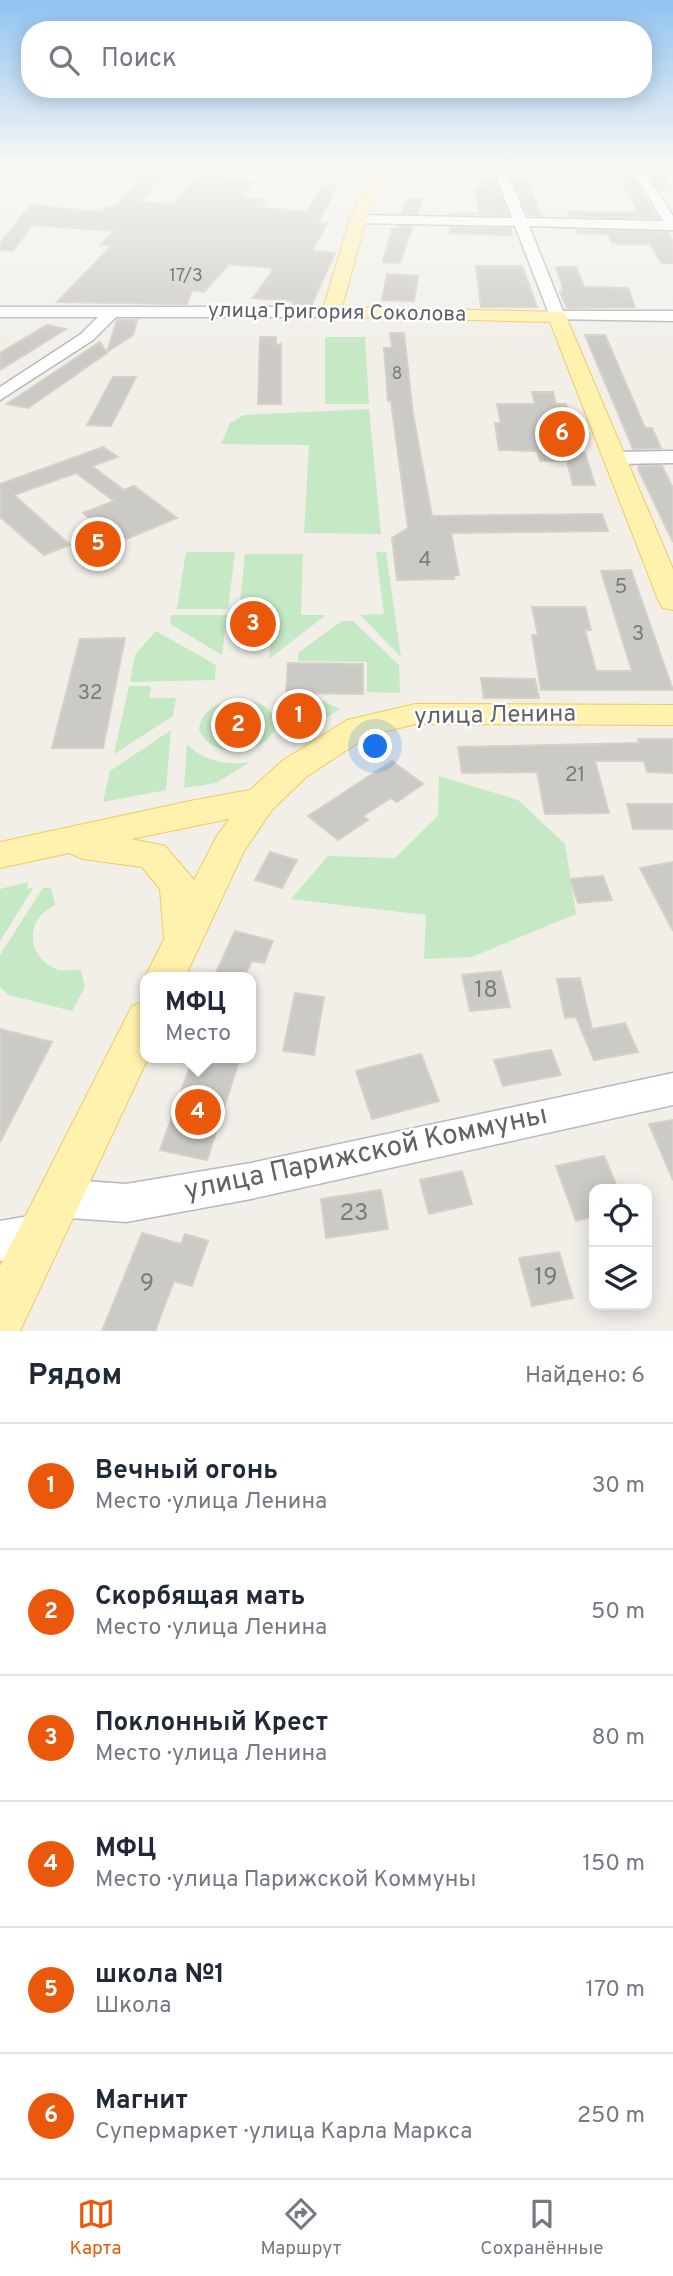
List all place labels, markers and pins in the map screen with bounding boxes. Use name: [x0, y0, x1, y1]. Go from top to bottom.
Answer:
pin: 6: [539, 408, 585, 460]
pin: 5: [75, 518, 121, 570]
pin: 3: [230, 598, 276, 650]
pin: 1: [276, 690, 322, 742]
pin: 2: [215, 699, 261, 751]
pin: 4: [175, 1086, 221, 1138]

